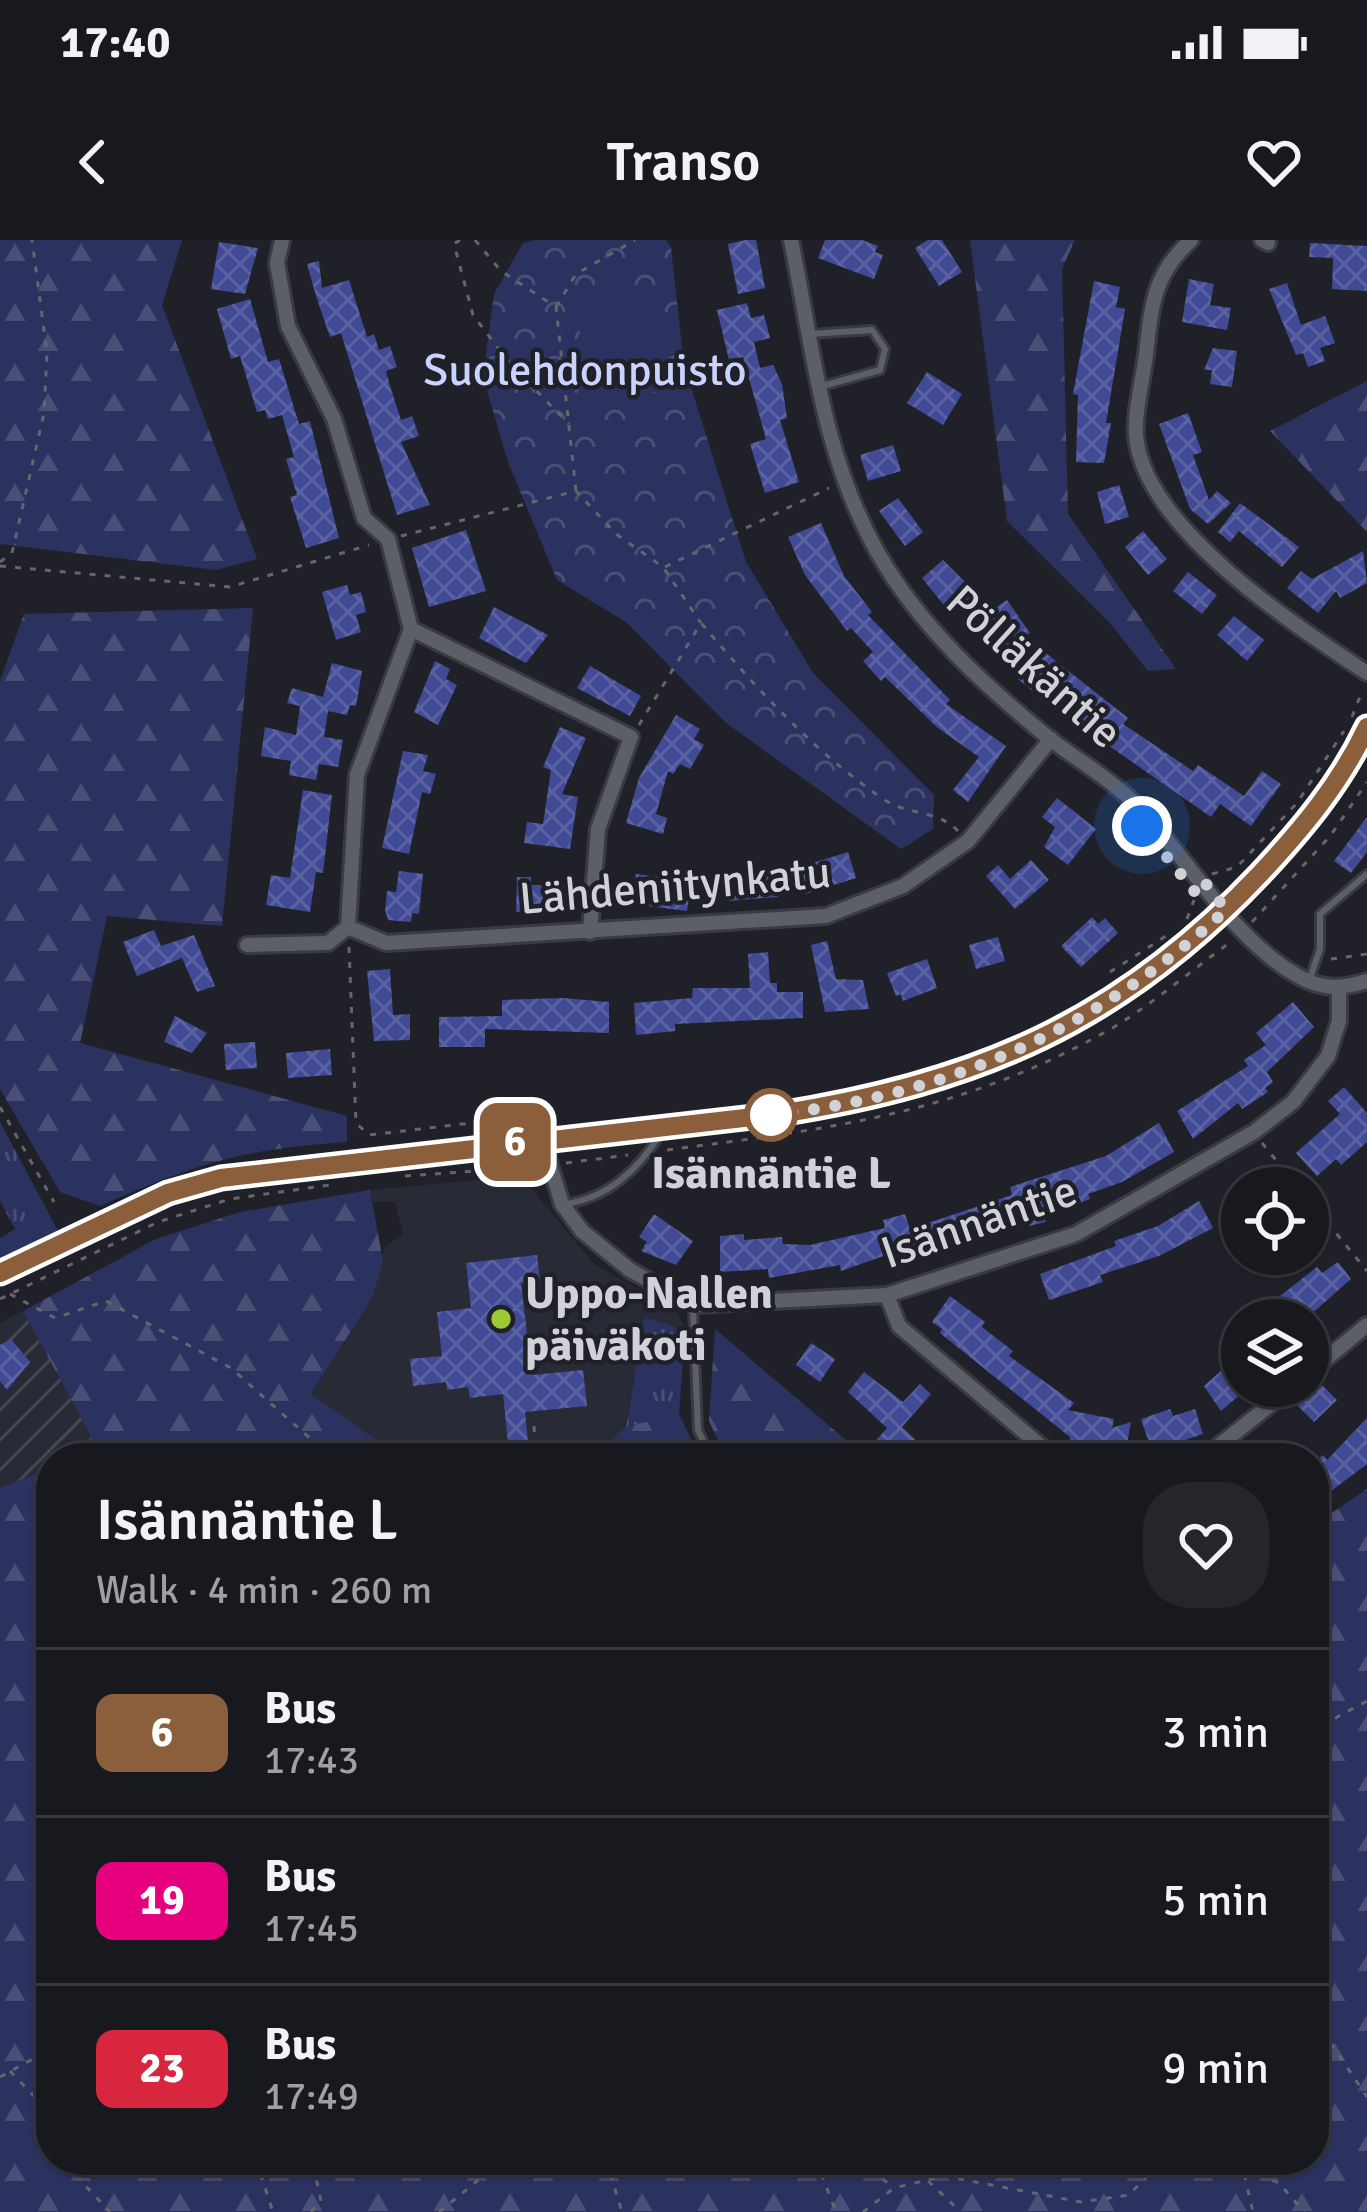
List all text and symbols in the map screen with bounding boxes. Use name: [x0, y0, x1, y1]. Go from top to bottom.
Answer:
text: 17:40: [60, 15, 170, 70]
icon: back: [60, 129, 126, 195]
text: Transo: [607, 129, 760, 196]
icon: heart: [1241, 129, 1307, 195]
park label: Suolehdonpuisto: [423, 343, 747, 398]
street label: Pölläkäntie: [935, 574, 1133, 760]
your location: [1112, 796, 1172, 856]
street label: Lähdeniitynkatu: [517, 845, 833, 927]
marker: Isännäntie L: [746, 1090, 796, 1140]
line badge: 6: [476, 1103, 554, 1181]
text: 6: [504, 1116, 526, 1167]
place label: Isännäntie L: [651, 1146, 891, 1201]
street label: Isännäntie: [874, 1163, 1084, 1281]
map controls: [1221, 1167, 1329, 1407]
button: locate: [1221, 1167, 1329, 1275]
place label: Uppo-Nallen päiväkoti: [525, 1266, 773, 1373]
button: layers: [1221, 1299, 1329, 1407]
marker: Uppo-Nallen päiväkoti: [488, 1306, 514, 1332]
button: heart: [1143, 1482, 1269, 1608]
text: Isännäntie L: [96, 1485, 398, 1556]
text: Walk · 4 min · 260 m: [96, 1566, 432, 1614]
text: Bus: [264, 1681, 336, 1736]
text: 3 min: [1162, 1705, 1269, 1760]
text: 6: [151, 1707, 173, 1758]
text: 17:43: [264, 1736, 359, 1784]
text: Bus: [264, 1849, 336, 1904]
text: 5 min: [1162, 1873, 1269, 1928]
text: 19: [139, 1875, 185, 1926]
text: 17:45: [264, 1904, 359, 1952]
text: Bus: [264, 2017, 336, 2072]
text: 9 min: [1162, 2041, 1269, 2096]
text: 23: [139, 2043, 185, 2094]
text: 17:49: [264, 2072, 359, 2120]

